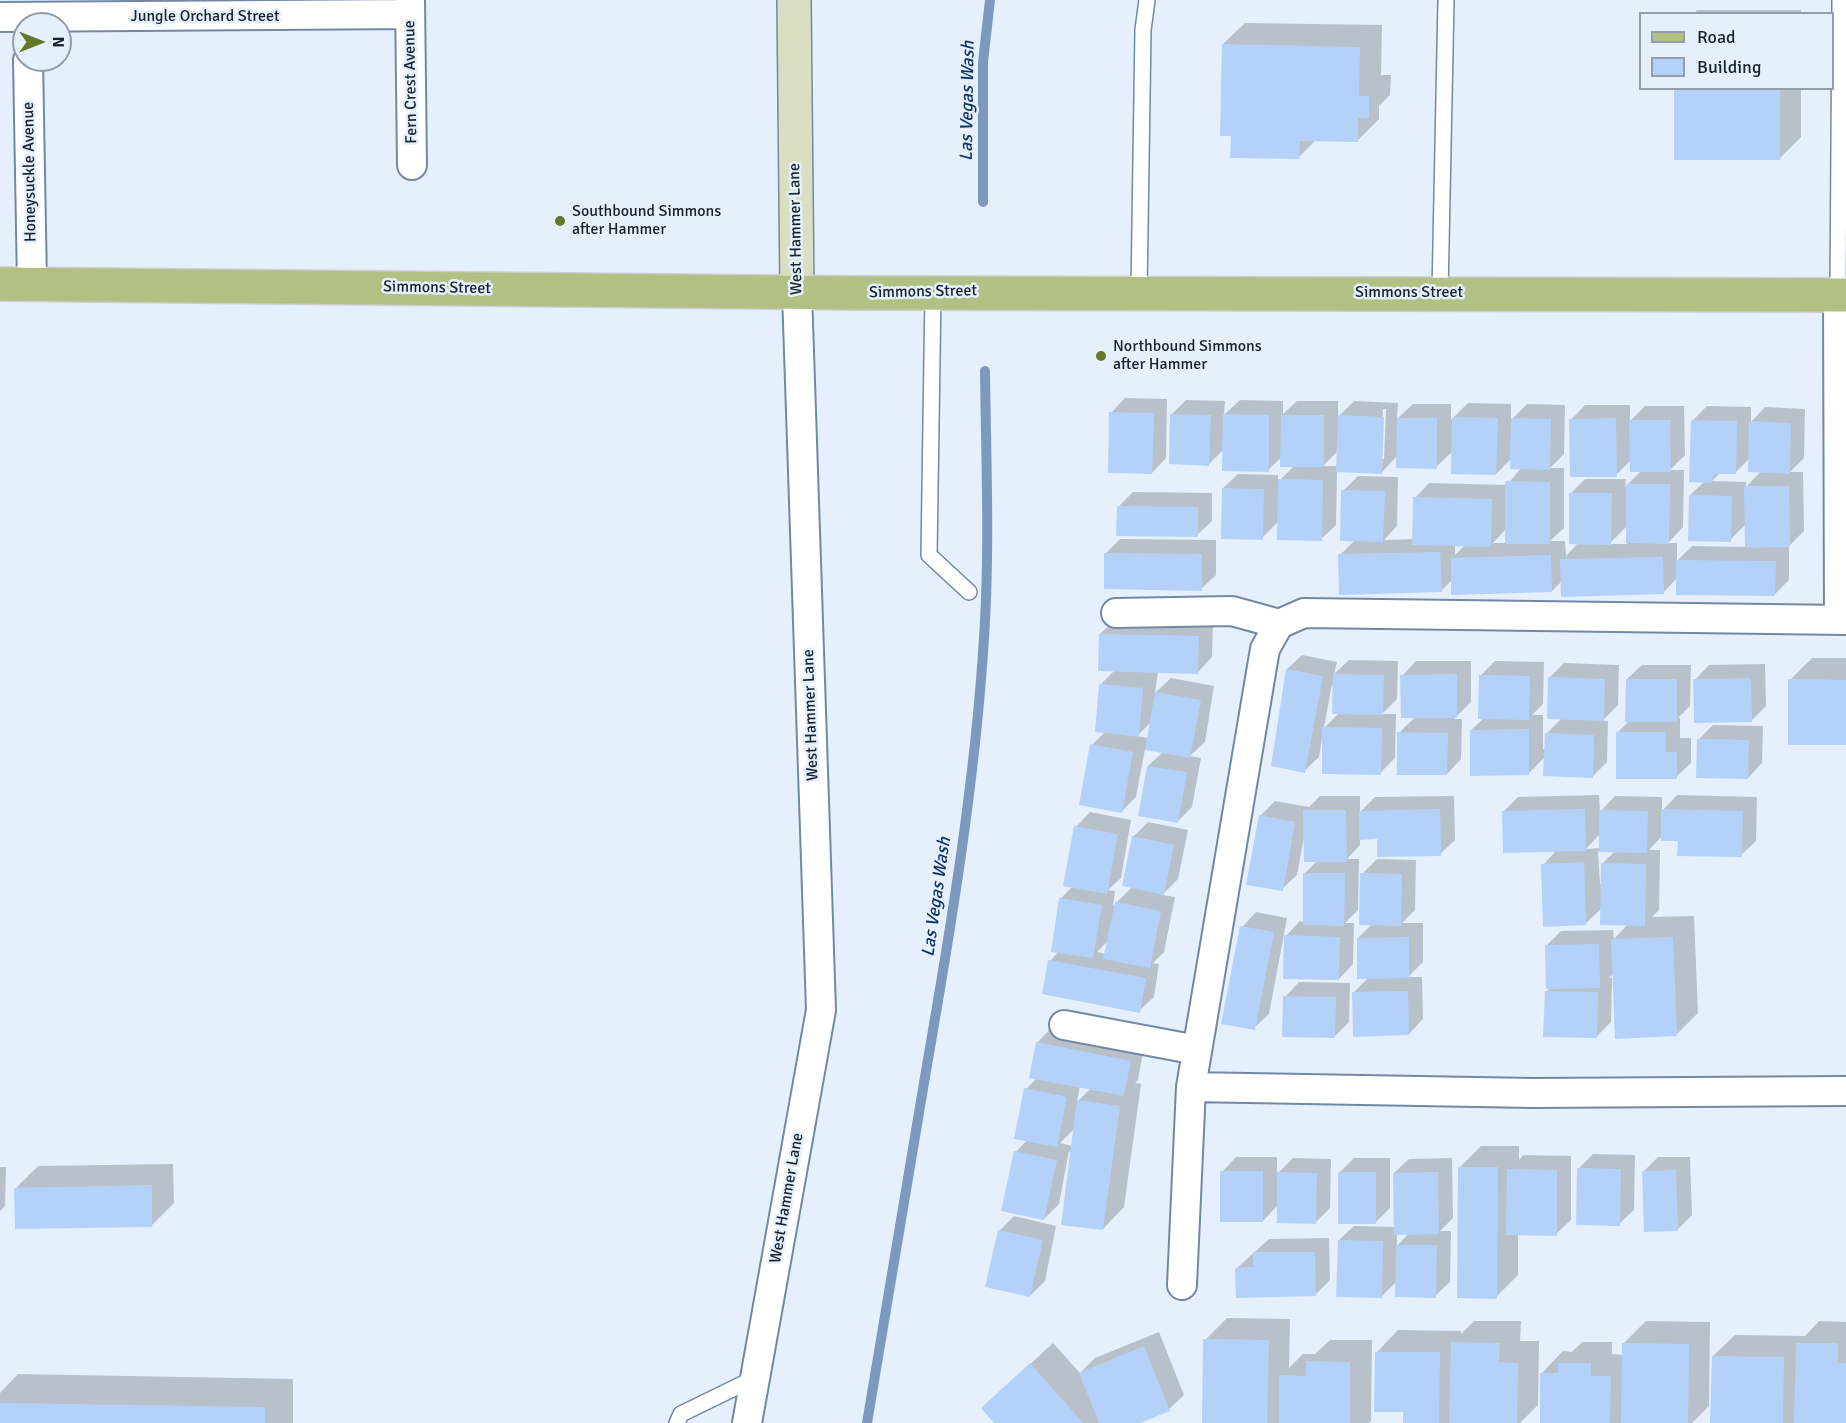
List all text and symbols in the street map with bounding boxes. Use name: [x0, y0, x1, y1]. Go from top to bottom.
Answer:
street label: Jungle Orchard Street: [130, 7, 280, 27]
north arrow: [12, 12, 72, 72]
legend: [1639, 12, 1834, 90]
street label: Fern Crest Avenue: [400, 20, 422, 144]
text: Road: [1697, 26, 1736, 48]
text: N: [48, 36, 68, 48]
water label: Las Vegas Wash: [956, 41, 980, 161]
text: Building: [1697, 56, 1761, 78]
street label: Honeysuckle Avenue: [19, 102, 41, 242]
street label: West Hammer Lane: [785, 163, 807, 295]
place label: Southbound Simmons after Hammer: [572, 202, 721, 240]
marker: Southbound Simmons after Hammer: [553, 214, 567, 228]
street label: Simmons Street: [383, 277, 491, 299]
street label: Simmons Street: [869, 281, 977, 303]
street label: Simmons Street: [1355, 283, 1463, 303]
place label: Northbound Simmons after Hammer: [1113, 337, 1262, 375]
marker: Northbound Simmons after Hammer: [1094, 349, 1108, 363]
street label: West Hammer Lane: [799, 649, 823, 781]
water label: Las Vegas Wash: [918, 836, 956, 958]
street label: West Hammer Lane: [766, 1131, 808, 1265]

